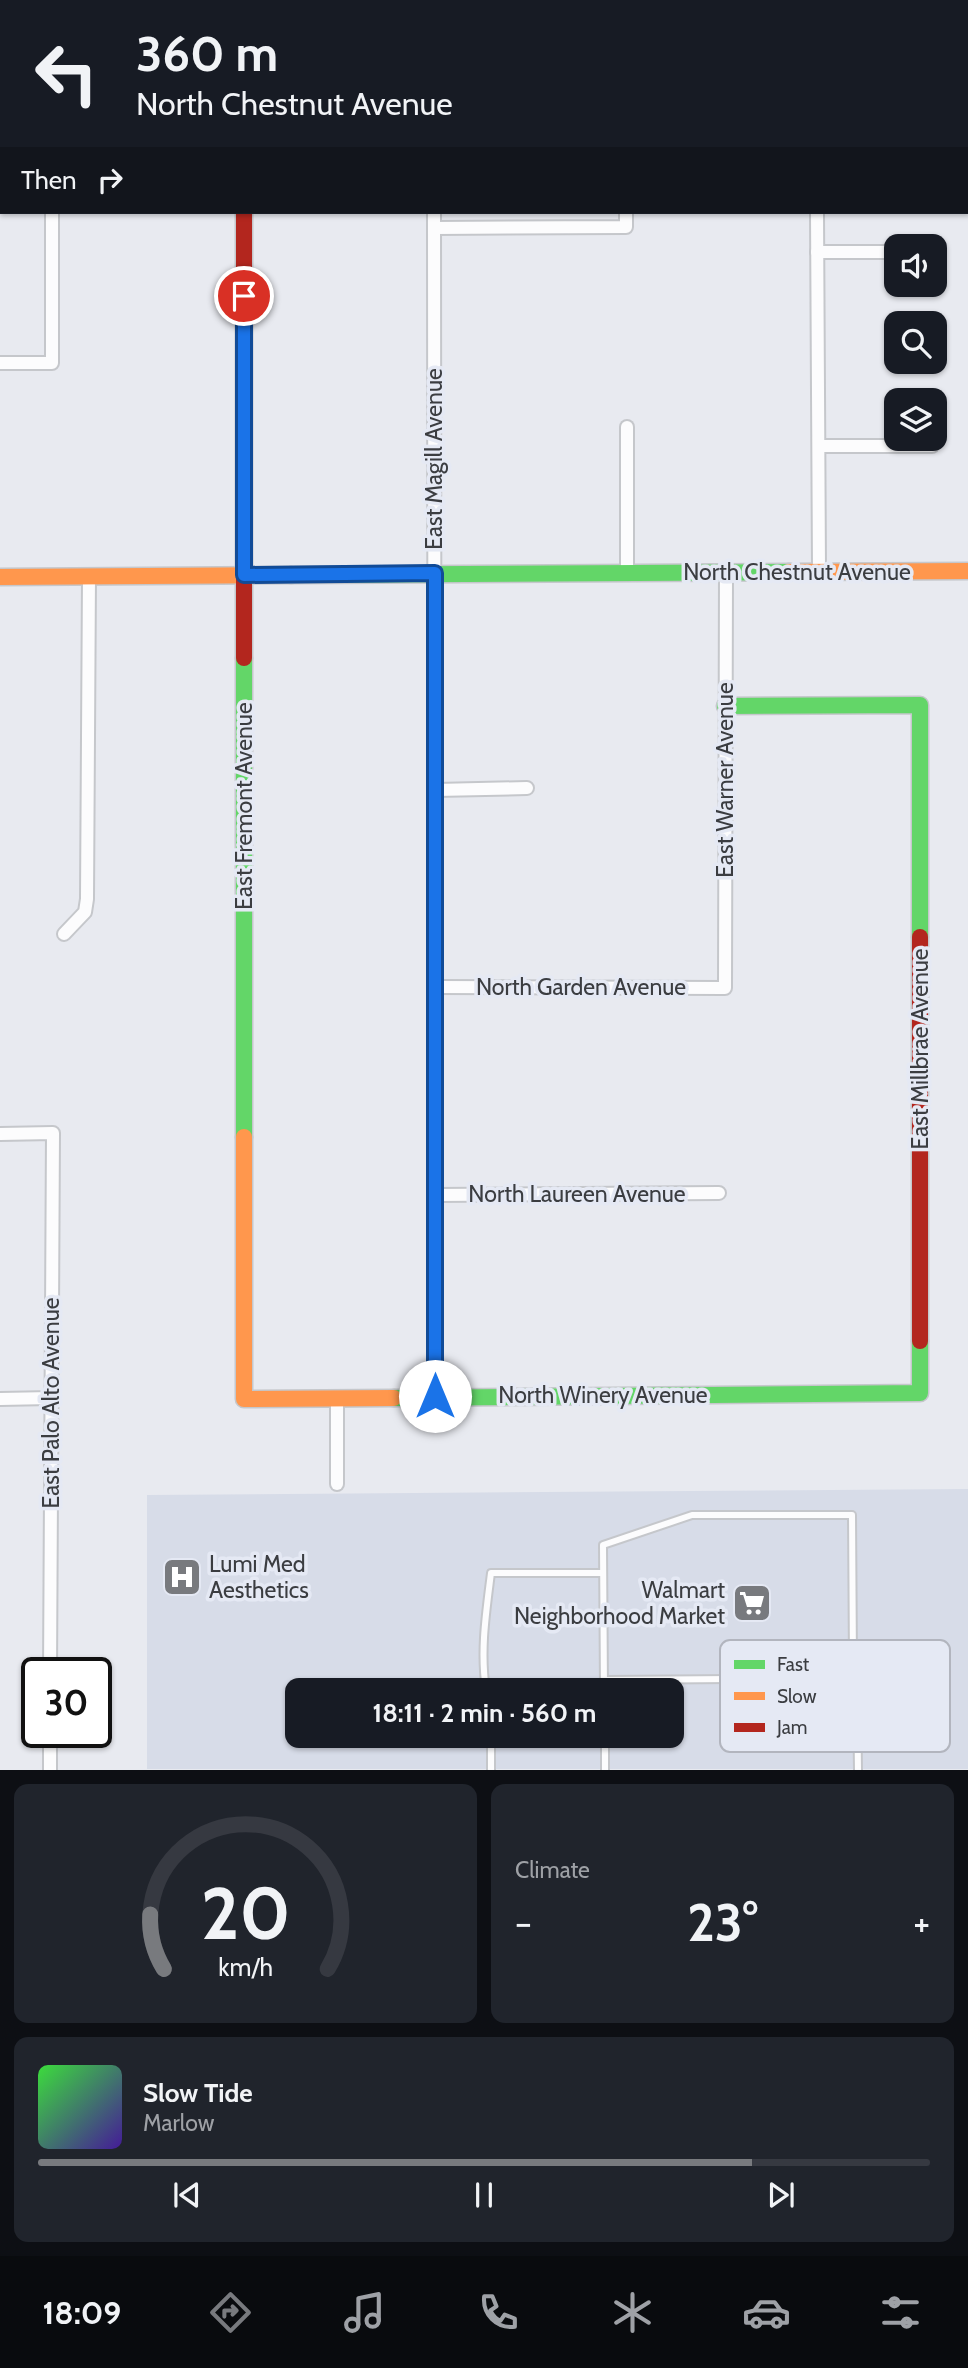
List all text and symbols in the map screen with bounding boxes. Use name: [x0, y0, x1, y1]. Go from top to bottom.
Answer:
text: 360 m: [136, 24, 278, 83]
icon: left: [21, 28, 112, 119]
text: North Chestnut Avenue: [136, 84, 453, 123]
icon: right: [91, 161, 129, 199]
text: Then: [21, 164, 77, 196]
map controls: [884, 234, 947, 451]
button: sound: [884, 234, 947, 297]
pin: [214, 266, 274, 326]
icon: arrive: [225, 277, 263, 315]
button: search: [884, 311, 947, 374]
street label: East Magill Avenue: [420, 368, 448, 550]
button: layers: [884, 388, 947, 451]
street label: North Chestnut Avenue: [683, 558, 911, 586]
street label: East Warner Avenue: [711, 682, 739, 878]
street label: East Fremont Avenue: [230, 702, 258, 910]
street label: East Millbrae Avenue: [906, 948, 934, 1150]
street label: North Garden Avenue: [476, 973, 686, 1001]
street label: North Laureen Avenue: [468, 1180, 686, 1208]
street label: East Palo Alto Avenue: [37, 1297, 65, 1508]
position arrow: [398, 1359, 472, 1433]
street label: North Winery Avenue: [498, 1381, 708, 1409]
place label: Lumi Med Aesthetics: [209, 1550, 309, 1604]
hospital icon: Lumi Med Aesthetics: [161, 1556, 203, 1598]
place label: Walmart Neighborhood Market: [514, 1576, 725, 1630]
supermarket icon: Walmart Neighborhood Market: [731, 1582, 773, 1624]
legend: [720, 1640, 950, 1752]
text: Fast: [777, 1653, 810, 1676]
speed limit sign: 30: [21, 1657, 112, 1748]
text: Slow: [777, 1685, 817, 1708]
text: 18:11 · 2 min · 560 m: [373, 1697, 596, 1729]
text: Jam: [776, 1716, 807, 1739]
text: Climate: [515, 1856, 590, 1884]
text: 20: [201, 1870, 290, 1958]
text: 23°: [687, 1891, 758, 1954]
text: −: [515, 1899, 532, 1946]
text: +: [913, 1899, 930, 1946]
text: km/h: [218, 1952, 273, 1982]
text: Slow Tide: [143, 2077, 253, 2109]
text: Marlow: [143, 2109, 214, 2137]
icon: previous: [168, 2176, 206, 2214]
icon: pause: [465, 2176, 503, 2214]
icon: next: [762, 2176, 800, 2214]
icon: directions: [206, 2288, 255, 2337]
icon: music: [340, 2288, 389, 2337]
icon: phone: [474, 2288, 523, 2337]
icon: climate: [608, 2288, 657, 2337]
icon: car: [742, 2288, 791, 2337]
icon: filters: [876, 2288, 925, 2337]
text: 18:09: [43, 2293, 121, 2332]

